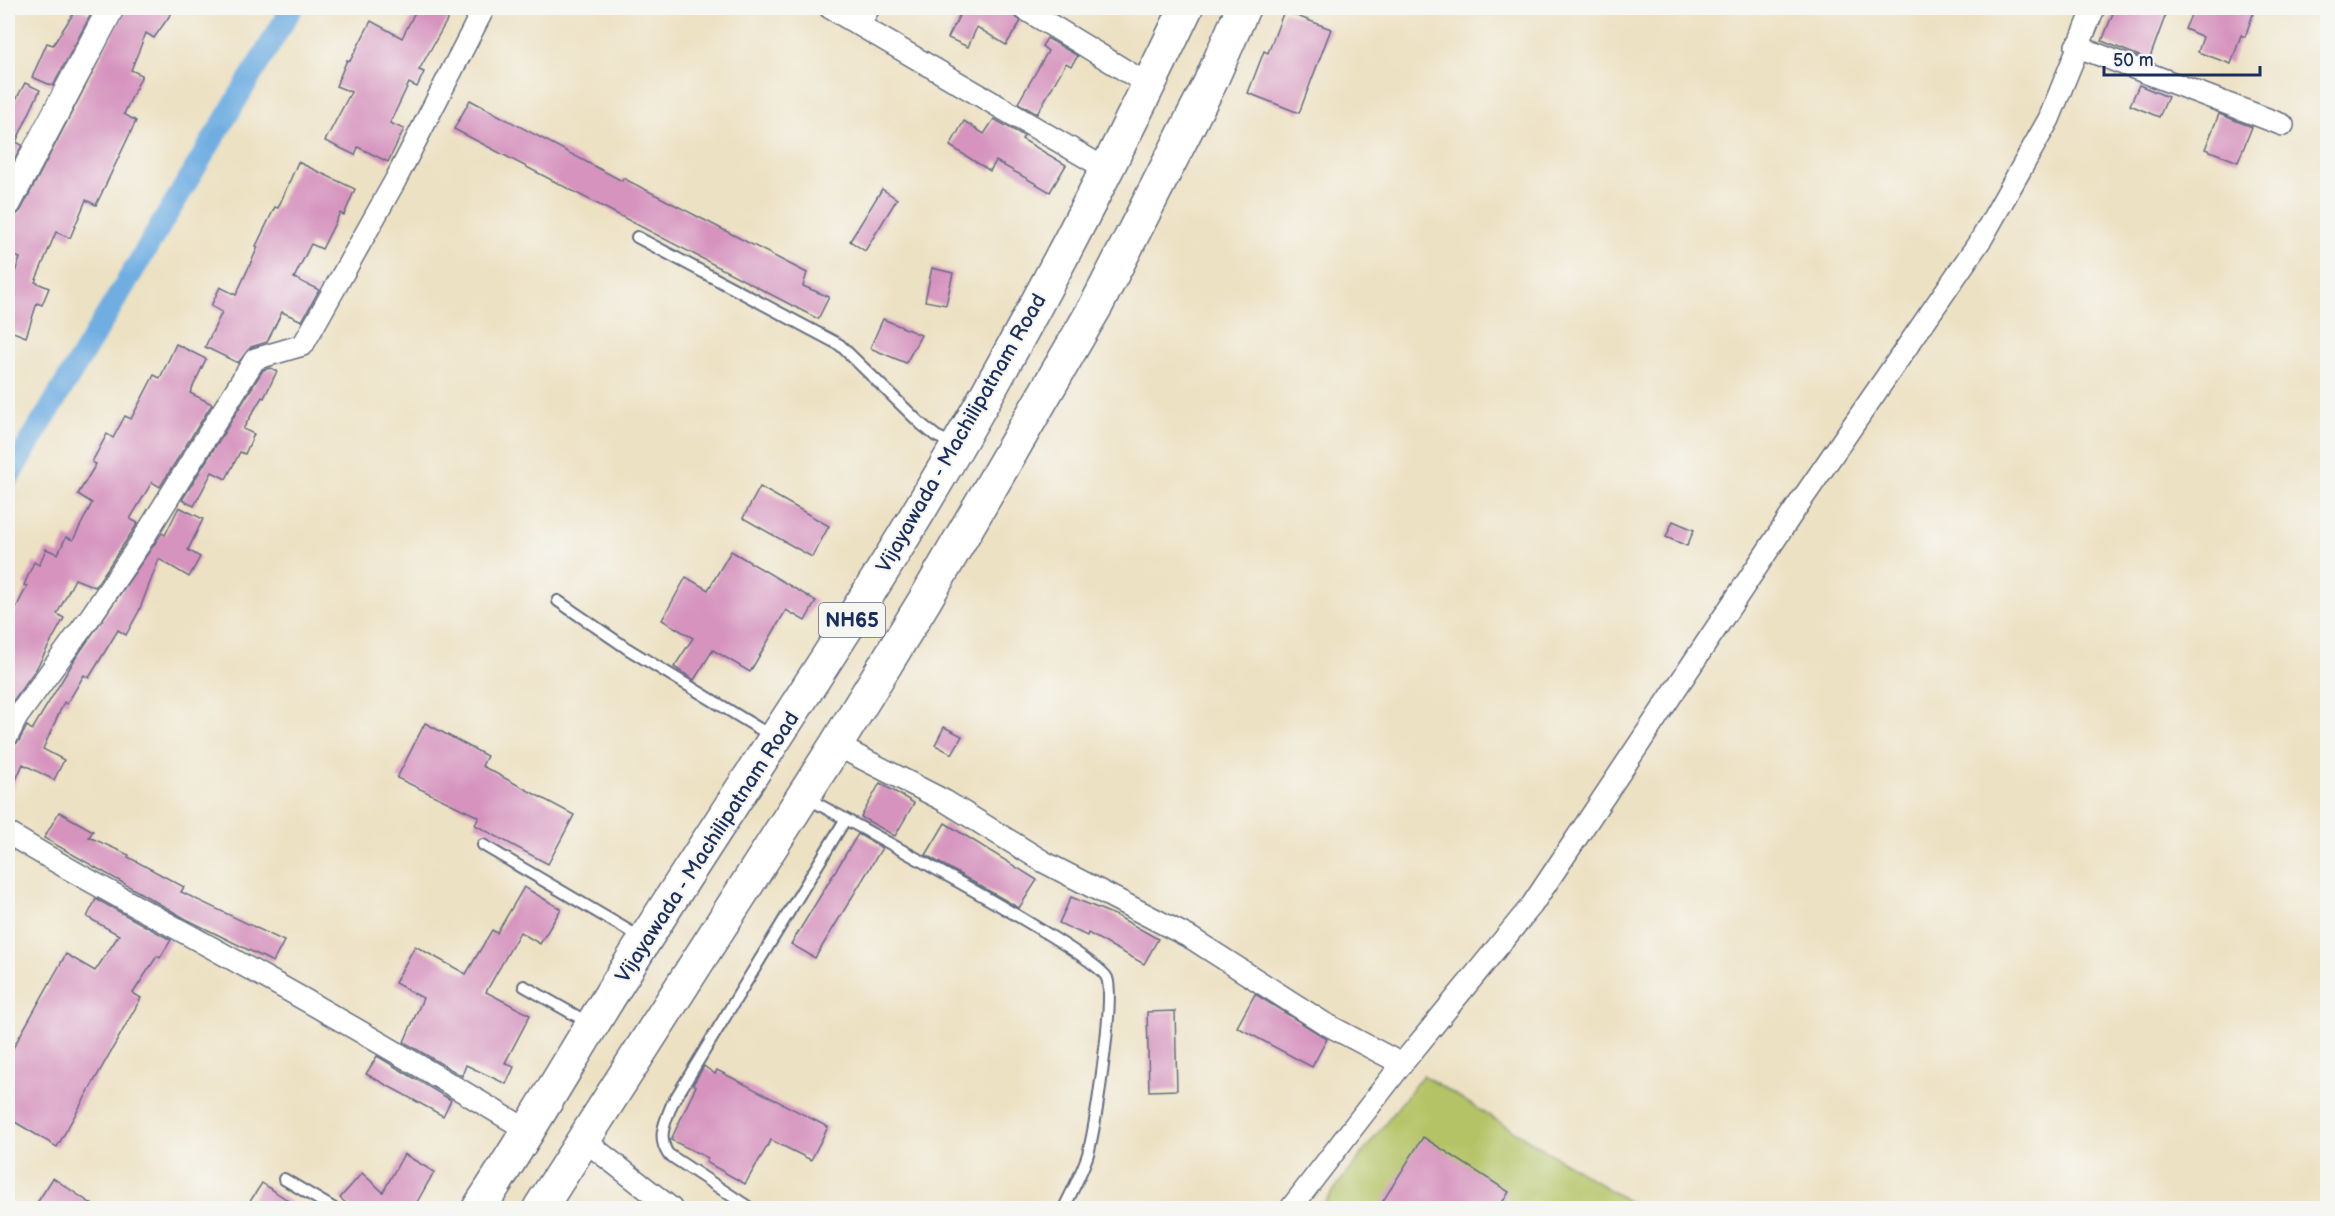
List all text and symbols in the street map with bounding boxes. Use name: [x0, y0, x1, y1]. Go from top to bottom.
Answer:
scale bar: [2104, 39, 2260, 77]
text: 50 m: [2113, 50, 2154, 71]
street label: Vijayawada - Machilipatnam Road: [871, 289, 1052, 577]
road number: NH65: [819, 603, 885, 637]
street label: Vijayawada - Machilipatnam Road: [610, 707, 805, 987]

